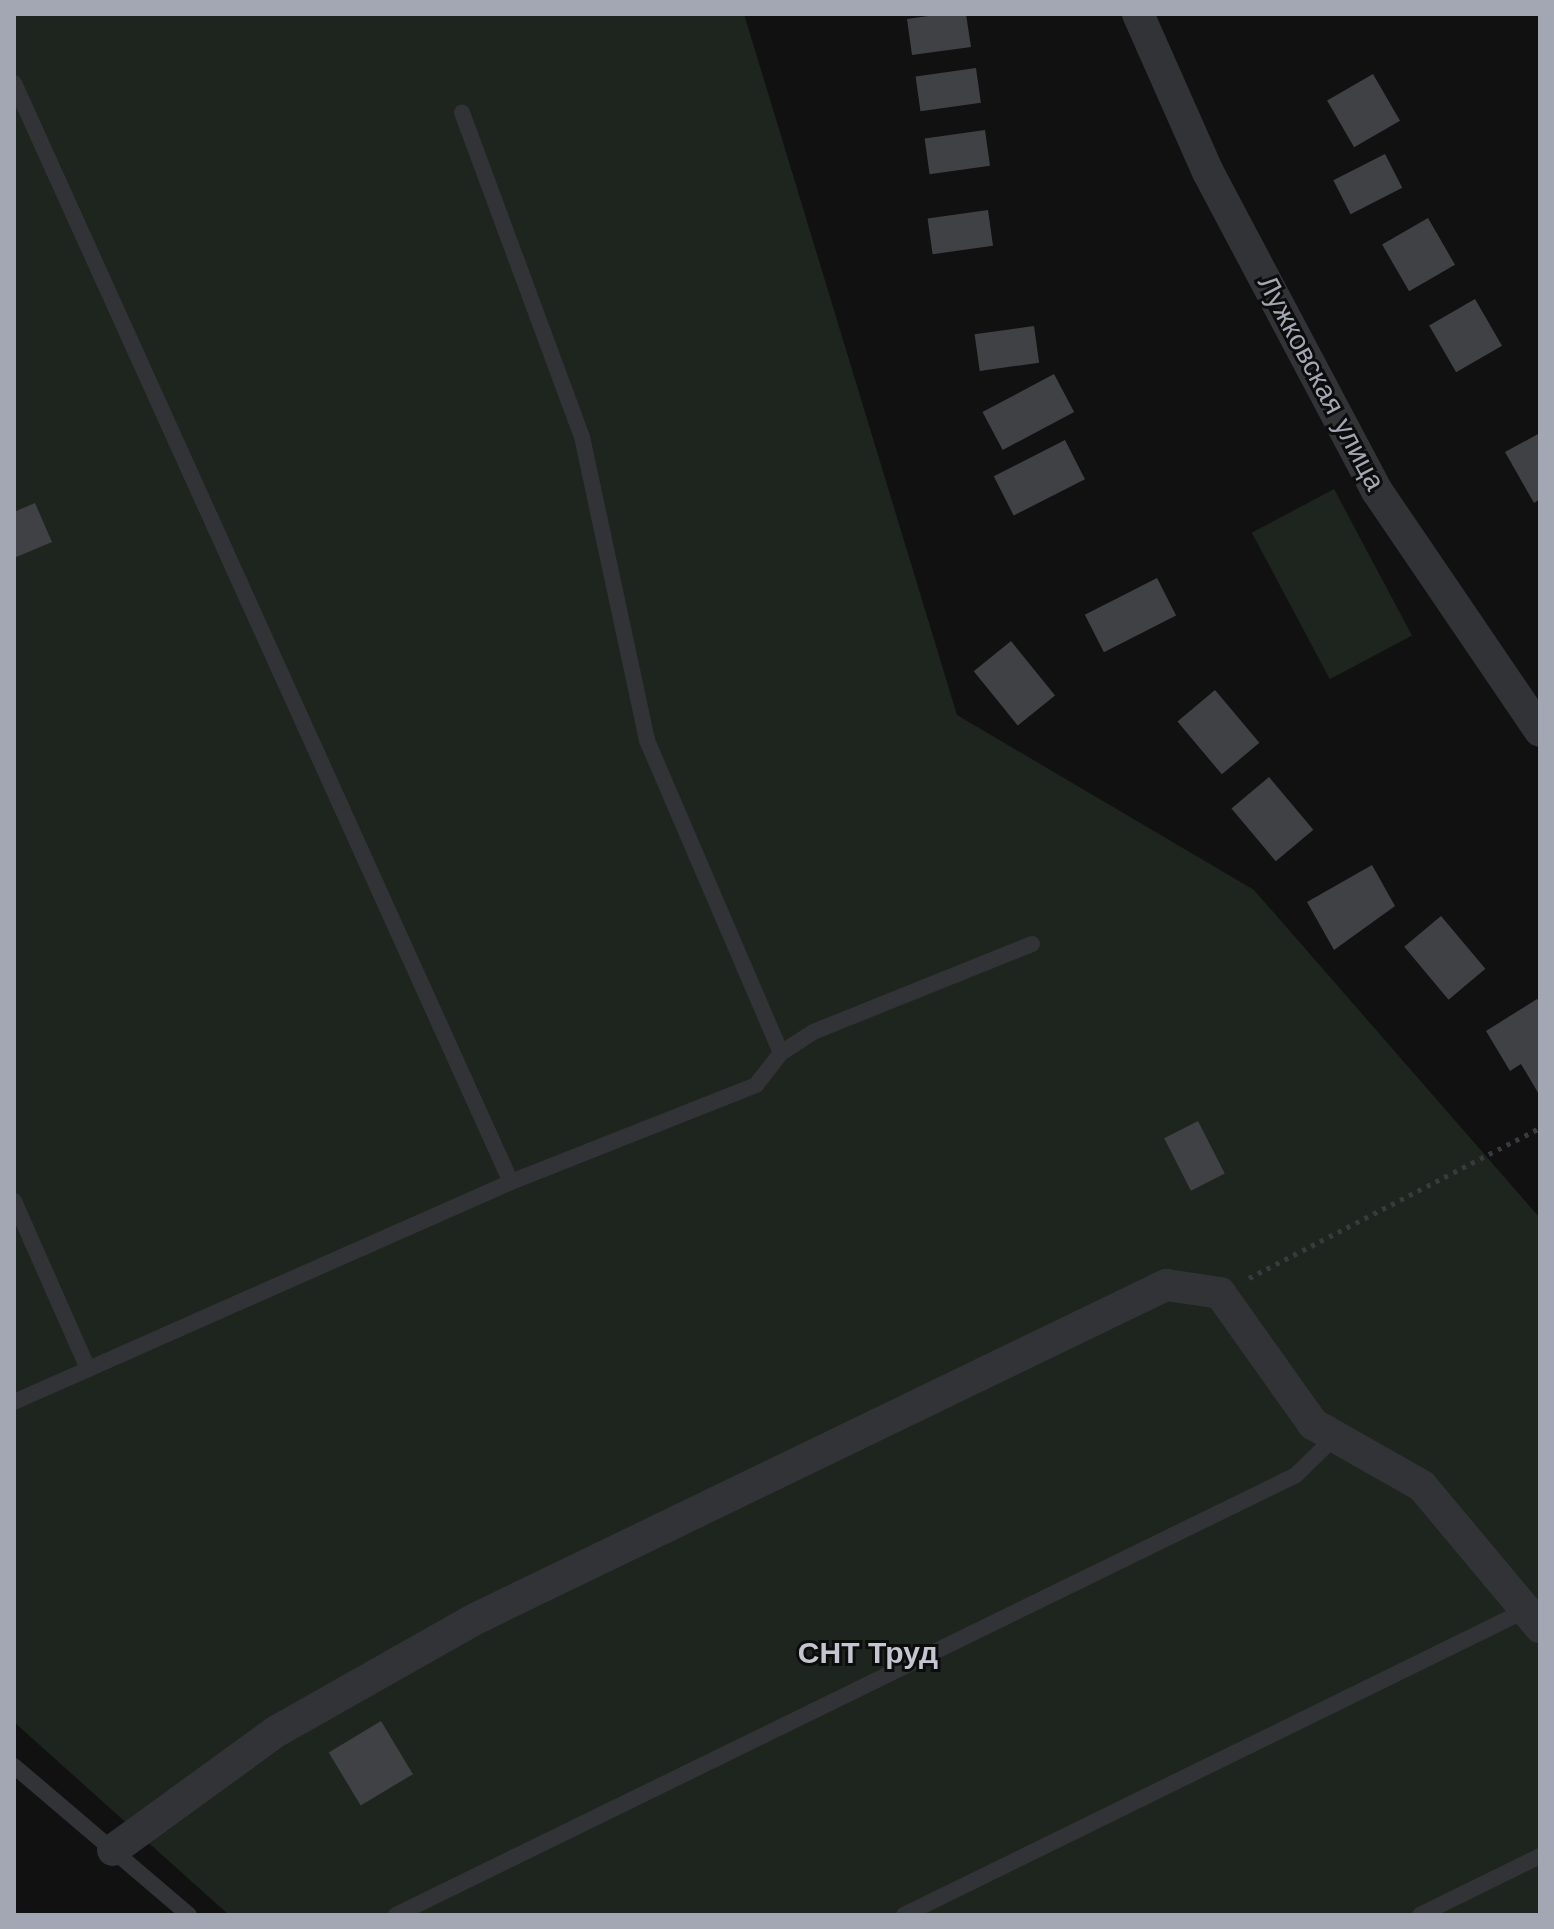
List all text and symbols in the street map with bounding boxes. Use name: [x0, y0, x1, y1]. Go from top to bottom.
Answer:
street label: Лужковская улица: [1250, 270, 1392, 496]
district label: СНТ Труд: [798, 1635, 938, 1671]

